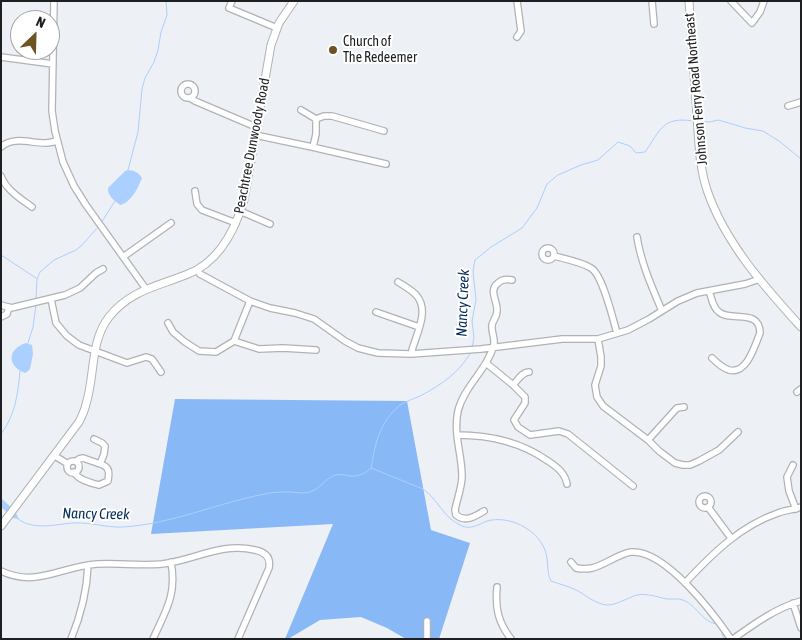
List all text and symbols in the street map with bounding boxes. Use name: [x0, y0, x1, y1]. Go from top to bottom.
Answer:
north arrow: [10, 10, 60, 60]
street label: Johnson Ferry Road Northeast: [681, 12, 711, 166]
text: N: [34, 13, 48, 31]
place label: Church of The Redeemer: [343, 34, 417, 66]
marker: Church of The Redeemer: [327, 44, 339, 56]
street label: Peachtree Dunwoody Road: [231, 77, 273, 215]
water label: Nancy Creek: [453, 269, 473, 337]
water label: Nancy Creek: [62, 504, 130, 524]

